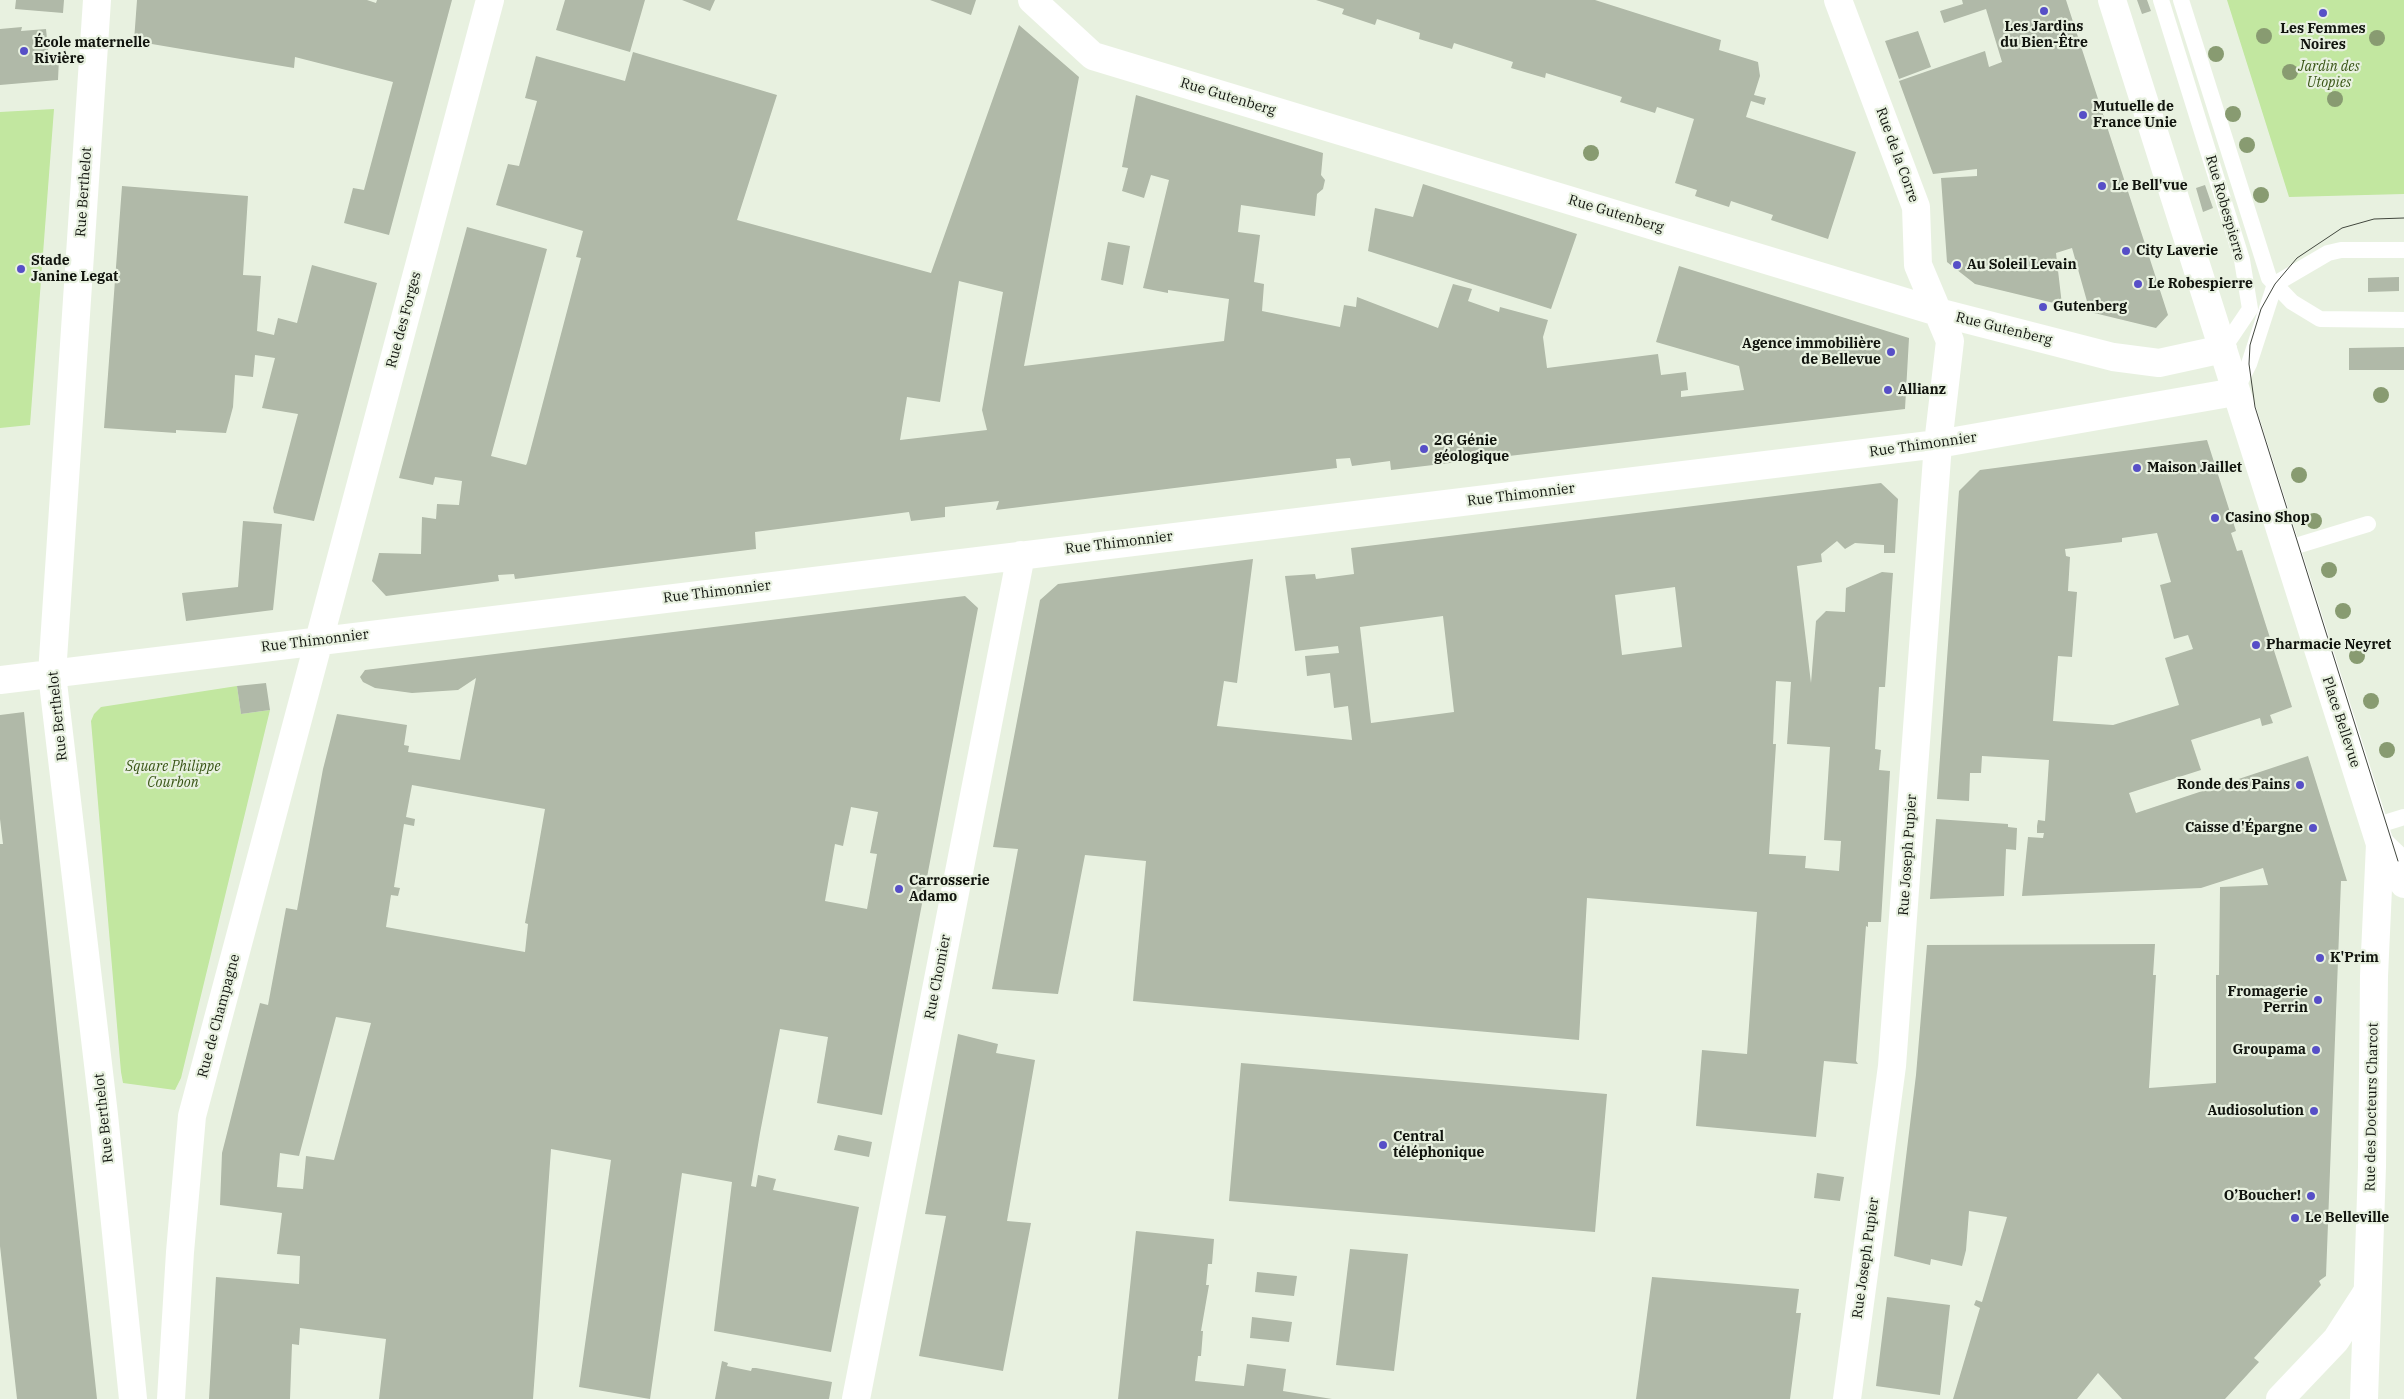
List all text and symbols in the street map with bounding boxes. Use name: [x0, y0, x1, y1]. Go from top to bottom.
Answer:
marker: Les Jardins du Bien-Être: [2038, 5, 2050, 17]
marker: Les Femmes Noires: [2317, 7, 2329, 19]
place label: Les Jardins du Bien-Être: [2000, 19, 2088, 52]
place label: Les Femmes Noires: [2280, 21, 2366, 54]
place label: École maternelle Rivière: [34, 35, 150, 68]
marker: École maternelle Rivière: [18, 45, 30, 57]
park label: Jardin des Utopies: [2298, 59, 2360, 92]
street label: Rue Gutenberg: [1178, 75, 1278, 119]
place label: Mutuelle de France Unie: [2093, 99, 2177, 132]
street label: Rue de la Corre: [1872, 105, 1922, 205]
marker: Mutuelle de France Unie: [2077, 109, 2089, 121]
street label: Rue Berthelot: [72, 146, 96, 238]
street label: Rue Robespierre: [2202, 153, 2248, 263]
place label: Le Bell'vue: [2112, 178, 2188, 194]
marker: Le Bell'vue: [2096, 180, 2108, 192]
street label: Rue Gutenberg: [1566, 192, 1666, 236]
place label: City Laverie: [2136, 243, 2218, 259]
marker: City Laverie: [2120, 245, 2132, 257]
place label: Stade Janine Legat: [31, 253, 118, 286]
place label: Au Soleil Levain: [1967, 257, 2077, 273]
marker: Au Soleil Levain: [1951, 259, 1963, 271]
marker: Stade Janine Legat: [15, 263, 27, 275]
street label: Rue des Forges: [383, 270, 425, 370]
place label: Le Robespierre: [2148, 276, 2253, 292]
marker: Le Robespierre: [2132, 278, 2144, 290]
place label: Gutenberg: [2053, 299, 2127, 315]
marker: Gutenberg: [2037, 301, 2049, 313]
street label: Rue Gutenberg: [1954, 309, 2054, 349]
place label: Agence immobilière de Bellevue: [1742, 336, 1881, 368]
marker: Agence immobilière de Bellevue: [1885, 346, 1897, 358]
place label: Allianz: [1898, 382, 1946, 398]
marker: Allianz: [1882, 384, 1894, 396]
street label: Rue Thimonnier: [1868, 429, 1978, 461]
place label: 2G Génie géologique: [1434, 433, 1509, 466]
marker: 2G Génie géologique: [1418, 443, 1430, 455]
place label: Maison Jaillet: [2147, 460, 2242, 476]
marker: Maison Jaillet: [2131, 462, 2143, 474]
street label: Rue Thimonnier: [1466, 480, 1576, 510]
place label: Casino Shop: [2225, 510, 2310, 526]
marker: Casino Shop: [2209, 512, 2221, 524]
street label: Rue Thimonnier: [1064, 528, 1174, 558]
street label: Rue Thimonnier: [662, 577, 772, 607]
street label: Rue Thimonnier: [260, 626, 370, 656]
place label: Pharmacie Neyret: [2266, 637, 2391, 653]
marker: Pharmacie Neyret: [2250, 639, 2262, 651]
street label: Rue Berthelot: [45, 670, 71, 762]
street label: Place Bellevue: [2318, 674, 2364, 770]
park label: Square Philippe Courbon: [125, 759, 221, 792]
place label: Ronde des Pains: [2177, 777, 2290, 793]
marker: Ronde des Pains: [2294, 779, 2306, 791]
street label: Rue Joseph Pupier: [1895, 794, 1921, 916]
place label: Caisse d'Épargne: [2185, 820, 2303, 836]
marker: Caisse d'Épargne: [2307, 822, 2319, 834]
place label: Carrosserie Adamo: [909, 873, 990, 906]
marker: Carrosserie Adamo: [893, 883, 905, 895]
street label: Rue Chomier: [922, 933, 954, 1021]
place label: K'Prim: [2330, 950, 2379, 966]
street label: Rue de Champagne: [194, 952, 244, 1080]
marker: K'Prim: [2314, 952, 2326, 964]
place label: Fromagerie Perrin: [2228, 984, 2308, 1016]
marker: Fromagerie Perrin: [2312, 994, 2324, 1006]
street label: Rue des Docteurs Charcot: [2362, 1022, 2382, 1192]
place label: Groupama: [2232, 1042, 2306, 1058]
marker: Groupama: [2310, 1044, 2322, 1056]
street label: Rue Berthelot: [91, 1072, 117, 1164]
place label: Audiosolution: [2207, 1103, 2304, 1119]
marker: Audiosolution: [2308, 1105, 2320, 1117]
place label: Central téléphonique: [1393, 1129, 1484, 1162]
marker: Central téléphonique: [1377, 1139, 1389, 1151]
place label: O’Boucher!: [2224, 1188, 2301, 1204]
marker: O’Boucher!: [2305, 1190, 2317, 1202]
street label: Rue Joseph Pupier: [1849, 1196, 1883, 1320]
place label: Le Belleville: [2305, 1210, 2389, 1226]
marker: Le Belleville: [2289, 1212, 2301, 1224]

